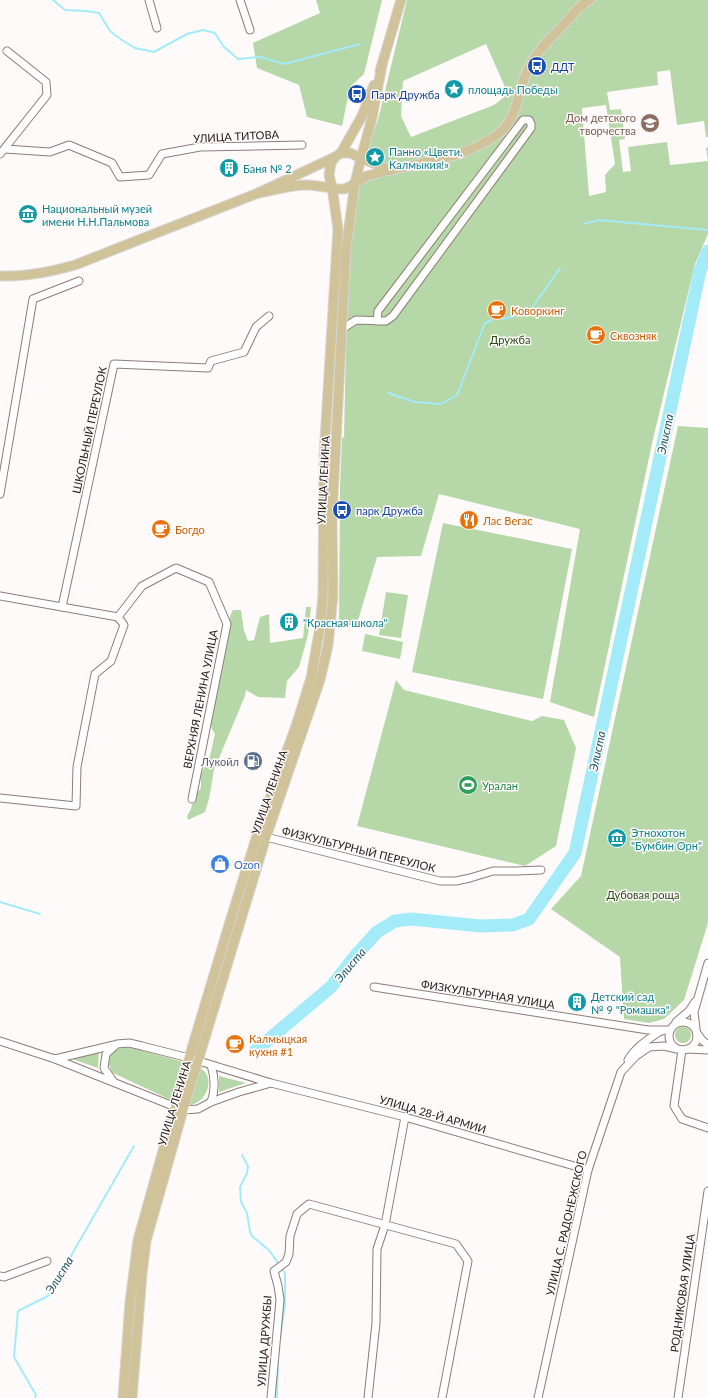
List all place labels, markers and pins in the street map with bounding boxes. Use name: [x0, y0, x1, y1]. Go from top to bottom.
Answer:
bus stop icon: ДДТ: [526, 55, 548, 77]
place label: ДДТ: [551, 60, 575, 73]
place icon: площадь Победы: [443, 78, 465, 100]
bus stop icon: Парк Дружба: [346, 83, 368, 105]
place label: площадь Победы: [468, 83, 558, 96]
place label: Парк Дружба: [371, 88, 440, 101]
place label: Дом детского творчества: [566, 111, 636, 137]
school or university icon: Дом детского творчества: [639, 112, 661, 134]
place label: Панно «Цвети, Калмыкия!»: [389, 145, 463, 171]
place icon: Панно «Цвети, Калмыкия!»: [364, 146, 386, 168]
building icon: Баня № 2: [218, 157, 240, 179]
place label: Баня № 2: [243, 162, 292, 175]
place label: Национальный музей имени Н.Н.Пальмова: [42, 202, 152, 228]
museum icon: Национальный музей имени Н.Н.Пальмова: [17, 203, 39, 225]
cafe icon: Коворкинг: [486, 299, 508, 321]
place label: Коворкинг: [511, 304, 565, 317]
cafe icon: Сквозняк: [585, 324, 607, 346]
place label: Сквозняк: [610, 329, 657, 342]
bus stop icon: парк Дружба: [331, 499, 353, 521]
place label: парк Дружба: [356, 504, 423, 517]
restaurant icon: Лас Вегас: [458, 509, 480, 531]
place label: Лас Вегас: [482, 514, 532, 527]
cafe icon: Богдо: [150, 518, 172, 540]
place label: Богдо: [175, 523, 205, 536]
building icon: "Красная школа": [278, 611, 300, 633]
place label: "Красная школа": [303, 616, 388, 629]
fuel station icon: Лукойл: [242, 750, 264, 772]
place label: Лукойл: [200, 755, 239, 768]
sports icon: Уралан: [457, 774, 479, 796]
place label: Уралан: [482, 779, 518, 792]
place label: Этнохотон "Бумбин Орн": [631, 826, 702, 852]
museum icon: Этнохотон "Бумбин Орн": [606, 827, 628, 849]
shop icon: Ozon: [209, 853, 231, 875]
place label: Ozon: [234, 858, 260, 871]
place label: Детский сад № 9 "Ромашка": [591, 990, 670, 1016]
building icon: Детский сад № 9 "Ромашка": [566, 991, 588, 1013]
place label: Калмыцкая кухня #1: [249, 1032, 307, 1058]
cafe icon: Калмыцкая кухня #1: [224, 1033, 246, 1055]

